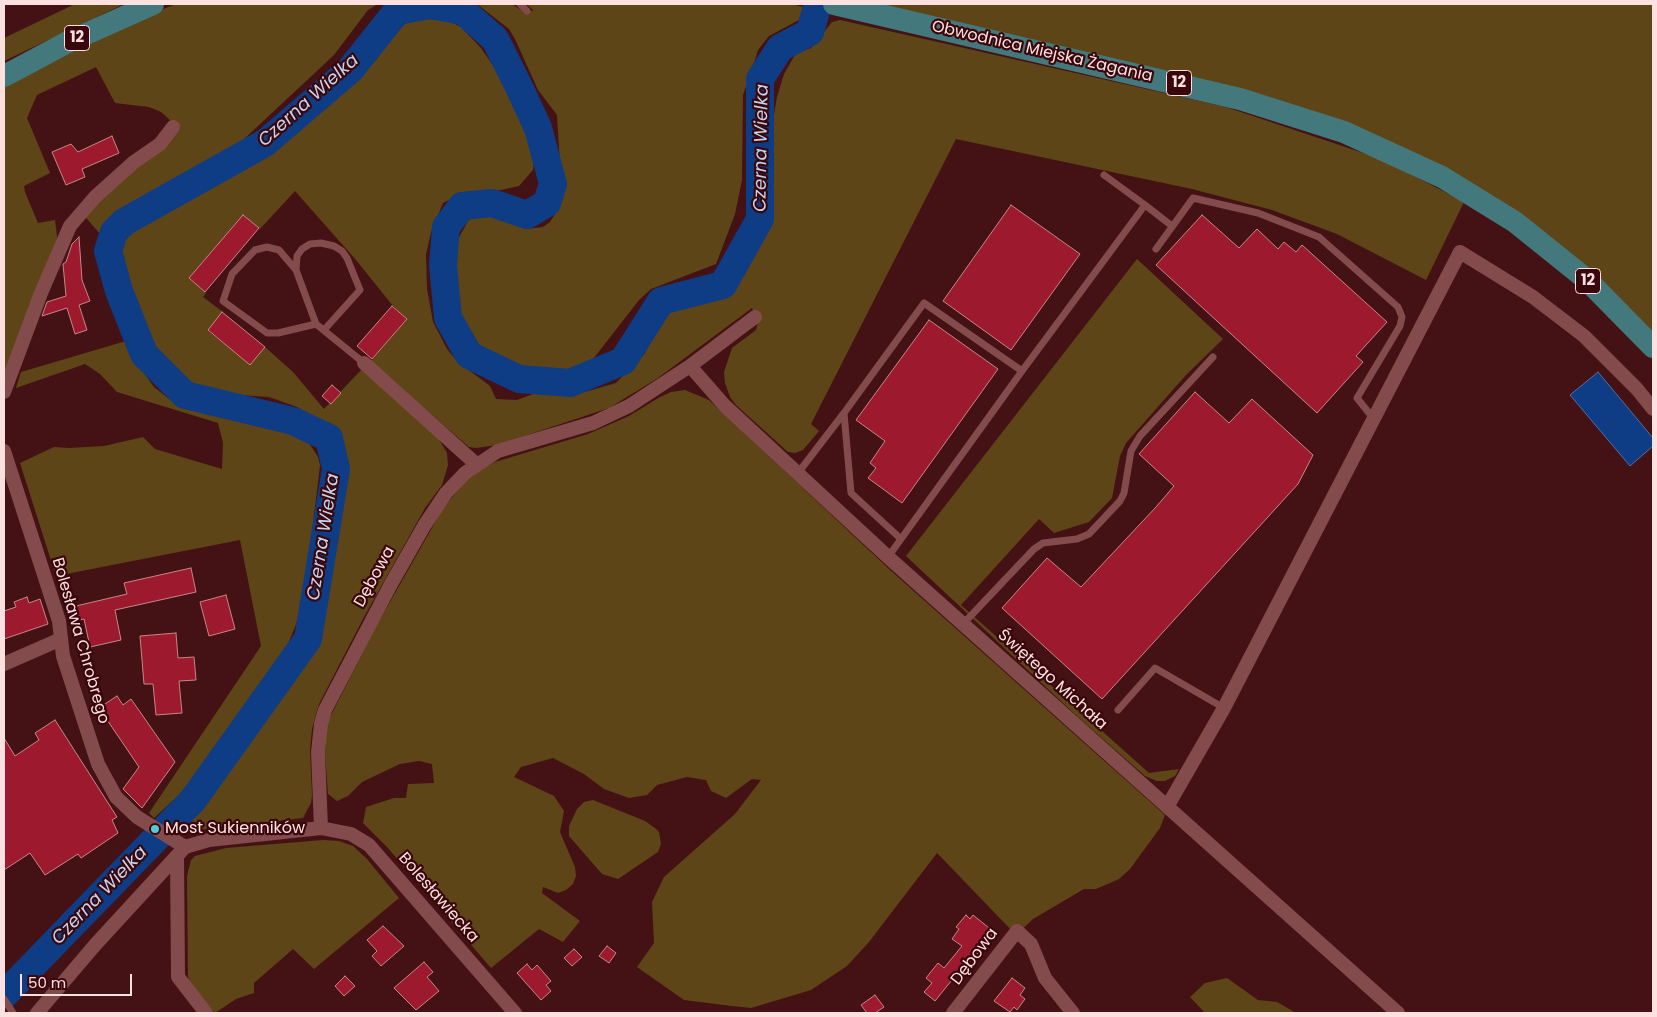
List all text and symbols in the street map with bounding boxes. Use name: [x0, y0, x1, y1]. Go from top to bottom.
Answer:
street label: Obwodnica Miejska Żagania: [930, 17, 1154, 87]
road number: 12: [64, 26, 90, 50]
water label: Czerna Wielka: [254, 50, 364, 152]
road number: 12: [1166, 70, 1192, 96]
water label: Czerna Wielka: [750, 84, 774, 212]
road number: 12: [1576, 268, 1600, 294]
water label: Czerna Wielka: [303, 472, 345, 602]
street label: Dębowa: [351, 543, 399, 611]
street label: Bolesława Chrobrego: [47, 556, 113, 726]
street label: Świętego Michała: [993, 626, 1111, 734]
place label: Most Sukienników: [165, 819, 305, 839]
marker: Most Sukienników: [149, 823, 161, 835]
water label: Czerna Wielka: [48, 842, 152, 950]
street label: Bolesławiecka: [394, 849, 482, 947]
street label: Dębowa: [947, 925, 1003, 989]
scale bar: [22, 964, 135, 996]
text: 50 m: [28, 972, 66, 993]

